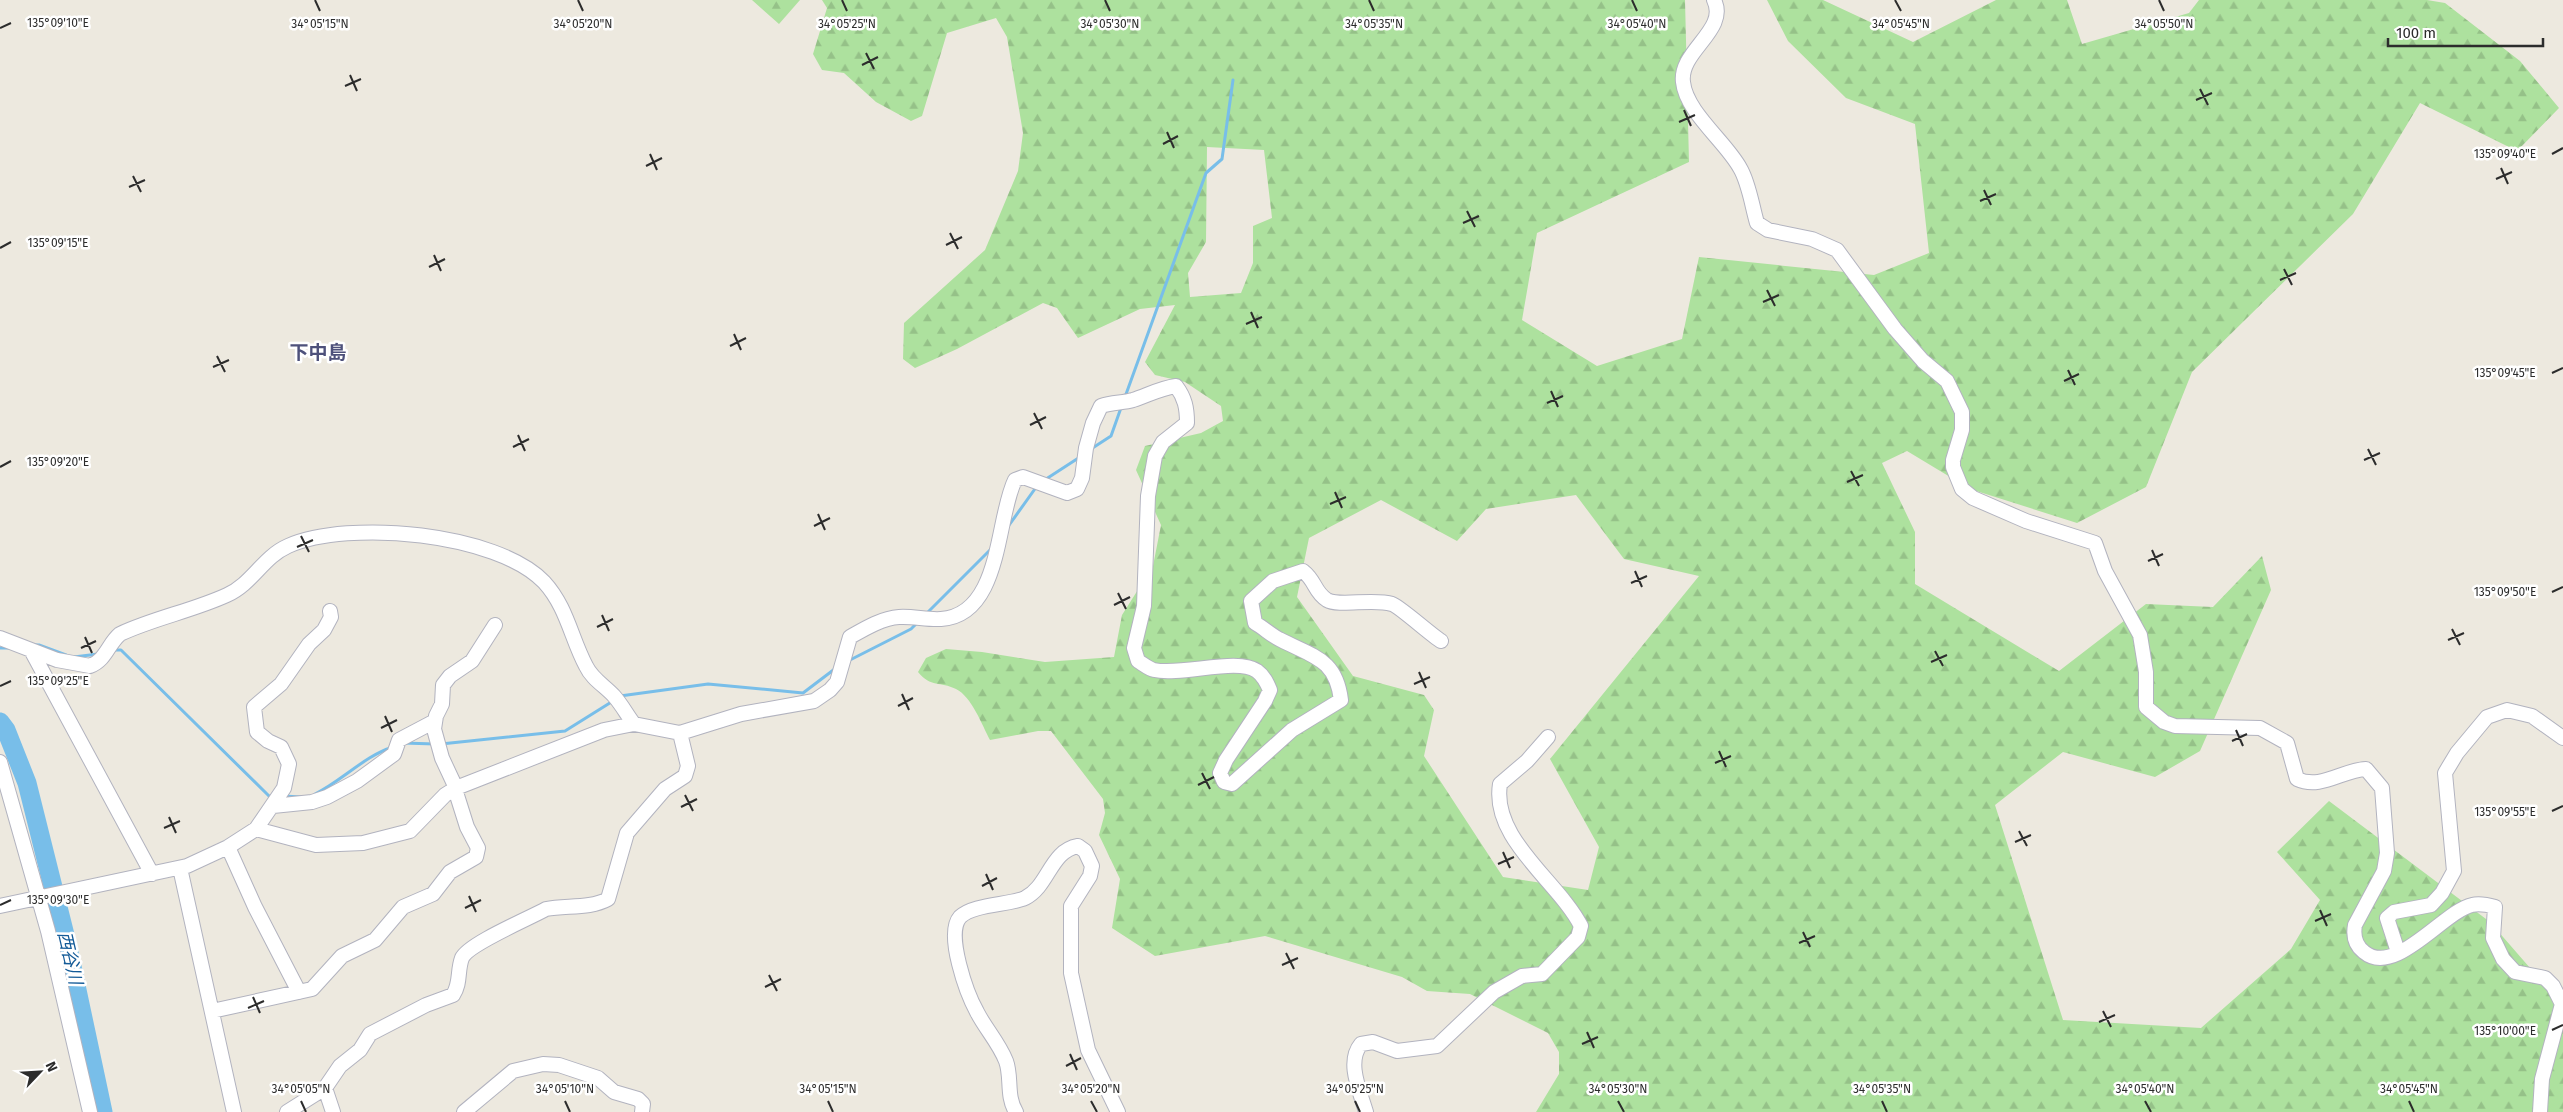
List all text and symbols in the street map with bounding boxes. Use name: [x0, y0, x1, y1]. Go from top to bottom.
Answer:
scale bar: [2388, 15, 2543, 47]
text: 135°09'10"E: [27, 16, 89, 30]
text: 34°05'15"N: [291, 17, 349, 31]
text: 34°05'20"N: [553, 17, 613, 31]
text: 34°05'25"N: [818, 17, 876, 31]
text: 34°05'30"N: [1080, 17, 1140, 31]
text: 34°05'35"N: [1345, 17, 1403, 31]
text: 34°05'40"N: [1607, 17, 1667, 31]
text: 34°05'45"N: [1872, 17, 1930, 31]
text: 34°05'50"N: [2134, 17, 2194, 31]
text: 100 m: [2396, 24, 2436, 42]
text: 135°09'40"E: [2474, 147, 2536, 161]
text: 135°09'15"E: [28, 236, 88, 250]
district label: 下中島: [289, 341, 347, 364]
text: 135°09'45"E: [2474, 366, 2536, 380]
text: 135°09'20"E: [27, 455, 89, 469]
text: 135°09'50"E: [2474, 585, 2536, 599]
text: 135°09'25"E: [27, 674, 89, 688]
text: 135°09'55"E: [2474, 805, 2536, 819]
text: 135°09'30"E: [27, 893, 89, 907]
water label: 西谷川: [53, 929, 87, 989]
text: 135°10'00"E: [2474, 1024, 2536, 1038]
north arrow: [15, 1047, 65, 1097]
text: N: [42, 1059, 61, 1075]
text: 34°05'05"N: [272, 1082, 330, 1096]
text: 34°05'10"N: [536, 1082, 594, 1096]
text: 34°05'15"N: [799, 1082, 857, 1096]
text: 34°05'20"N: [1061, 1082, 1121, 1096]
text: 34°05'25"N: [1326, 1082, 1384, 1096]
text: 34°05'30"N: [1588, 1082, 1648, 1096]
text: 34°05'35"N: [1853, 1082, 1911, 1096]
text: 34°05'40"N: [2115, 1082, 2175, 1096]
text: 34°05'45"N: [2380, 1082, 2438, 1096]

